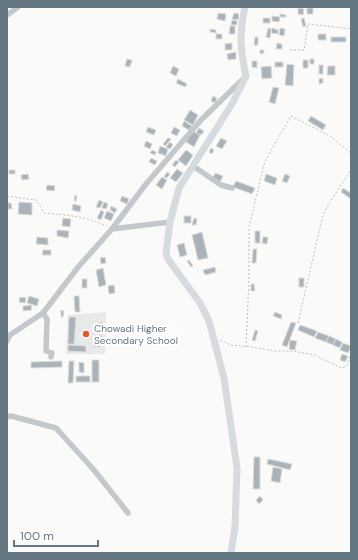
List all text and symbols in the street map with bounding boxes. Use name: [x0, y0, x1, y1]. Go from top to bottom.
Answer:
place label: Chowadi Higher Secondary School: [94, 322, 178, 347]
marker: Chowadi Higher Secondary School: [81, 329, 91, 339]
scale bar: [14, 522, 98, 548]
text: 100 m: [20, 528, 54, 544]

